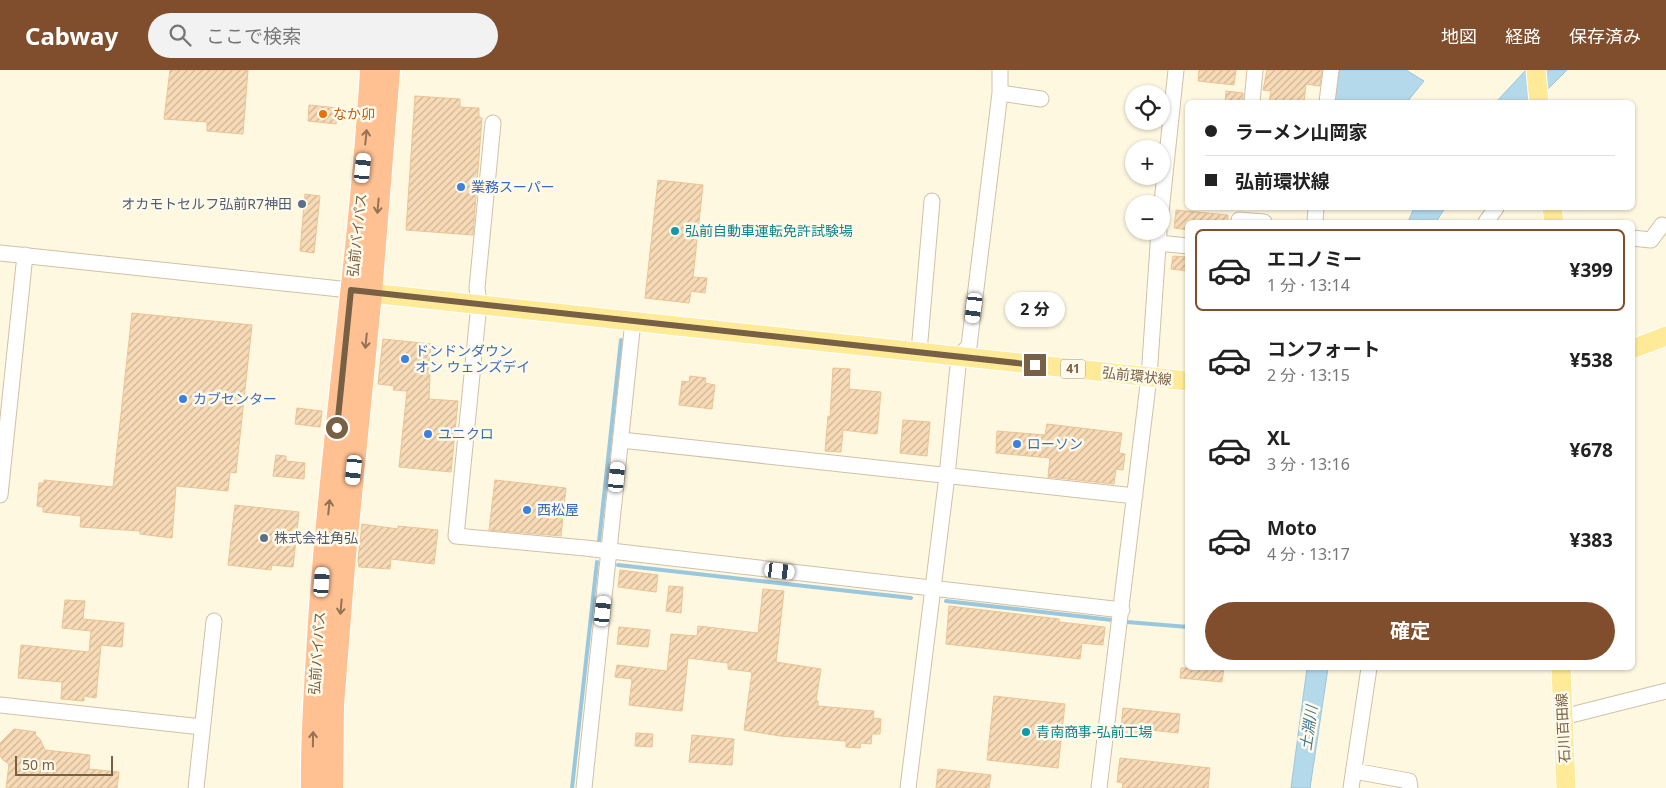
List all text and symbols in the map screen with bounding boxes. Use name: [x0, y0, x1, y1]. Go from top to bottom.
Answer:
search box: [148, 13, 498, 58]
text: Cabway: [25, 19, 118, 52]
icon: search: [166, 21, 194, 49]
text: ここで検索: [206, 23, 301, 49]
text: 地図: [1441, 24, 1477, 48]
text: 経路: [1505, 24, 1541, 48]
text: 保存済み: [1569, 24, 1641, 48]
map controls: [1125, 85, 1170, 240]
button: locate: [1125, 85, 1170, 130]
place label: なか卯: [333, 104, 375, 123]
marker: なか卯: [317, 108, 329, 120]
text: ラーメン山岡家: [1235, 119, 1367, 145]
one-way arrow: [361, 129, 371, 145]
button: +: [1125, 140, 1170, 185]
car: [353, 152, 372, 184]
text: 弘前環状線: [1235, 168, 1330, 194]
place label: 業務スーパー: [471, 177, 555, 196]
marker: 業務スーパー: [455, 181, 467, 193]
street label: 弘前バイパス: [343, 192, 370, 278]
place label: オカモトセルフ弘前R7神田: [121, 194, 292, 213]
button: −: [1125, 195, 1170, 240]
marker: オカモトセルフ弘前R7神田: [296, 198, 308, 210]
one-way arrow: [374, 198, 383, 214]
place label: 弘前自動車運転免許試験場: [685, 221, 853, 240]
marker: 弘前自動車運転免許試験場: [669, 225, 681, 237]
text: エコノミー: [1267, 246, 1362, 272]
icon: car: [1207, 248, 1252, 293]
text: ¥399: [1570, 257, 1613, 283]
text: 1 分 · 13:14: [1267, 274, 1350, 296]
car: [964, 292, 983, 324]
callout: 2 分: [1005, 292, 1065, 328]
text: 2 分: [1020, 298, 1050, 320]
one-way arrow: [362, 333, 371, 349]
text: コンフォート: [1267, 336, 1380, 362]
icon: car: [1207, 338, 1252, 383]
place label: ドンドンダウン オン ウェンズデイ: [415, 341, 530, 376]
text: ¥538: [1570, 347, 1613, 373]
marker: ドンドンダウン オン ウェンズデイ: [399, 353, 411, 365]
route end: [1024, 354, 1046, 376]
road number: 41: [1060, 360, 1086, 378]
street label: 弘前環状線: [1101, 362, 1173, 389]
text: 2 分 · 13:15: [1267, 364, 1350, 386]
place label: カブセンター: [193, 389, 277, 408]
marker: カブセンター: [177, 393, 189, 405]
route start: [326, 417, 348, 439]
place label: ユニクロ: [438, 424, 494, 443]
text: XL: [1267, 425, 1290, 451]
marker: ユニクロ: [422, 428, 434, 440]
icon: car: [1207, 428, 1252, 473]
place label: ローソン: [1027, 434, 1083, 453]
text: ¥678: [1570, 437, 1613, 463]
marker: ローソン: [1011, 438, 1023, 450]
text: 3 分 · 13:16: [1267, 453, 1350, 475]
car: [344, 454, 363, 486]
car: [607, 461, 626, 493]
one-way arrow: [324, 500, 334, 516]
place label: 西松屋: [537, 500, 579, 519]
marker: 西松屋: [521, 504, 533, 516]
text: Moto: [1267, 515, 1317, 541]
icon: car: [1207, 518, 1252, 563]
text: ¥383: [1570, 527, 1613, 553]
place label: 株式会社角弘: [274, 528, 358, 547]
marker: 株式会社角弘: [258, 532, 270, 544]
text: 4 分 · 13:17: [1267, 543, 1350, 565]
car: [764, 562, 795, 580]
car: [313, 567, 330, 597]
car: [593, 595, 612, 627]
one-way arrow: [336, 599, 345, 615]
button: 確定: [1205, 602, 1615, 660]
street label: 弘前バイパス: [304, 611, 329, 695]
street label: 石川百田線: [1551, 693, 1574, 763]
water label: 土淵川: [1295, 702, 1321, 752]
place label: 青南商事-弘前工場: [1036, 722, 1153, 741]
marker: 青南商事-弘前工場: [1020, 726, 1032, 738]
one-way arrow: [308, 732, 318, 748]
scale bar: [15, 753, 112, 776]
text: 50 m: [22, 755, 55, 774]

